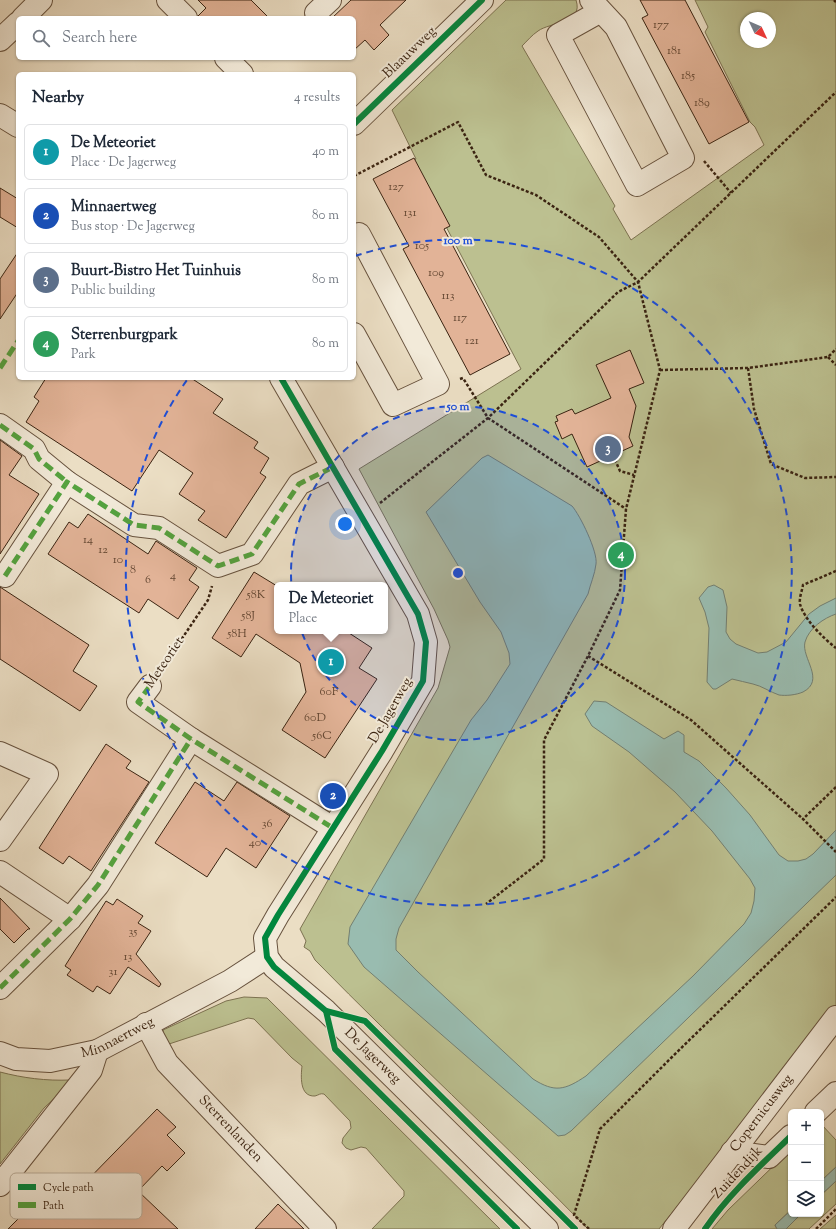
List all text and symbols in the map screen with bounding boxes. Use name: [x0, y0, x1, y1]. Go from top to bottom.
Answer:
north arrow: [740, 12, 776, 48]
search box: [16, 16, 356, 60]
house number: 177: [653, 16, 669, 34]
street label: Blaauwweg: [379, 22, 441, 84]
icon: search: [30, 27, 52, 49]
text: Search here: [62, 28, 137, 49]
house number: 181: [667, 42, 681, 60]
house number: 185: [681, 67, 695, 85]
text: Nearby: [32, 86, 84, 110]
text: 4 results: [294, 89, 340, 107]
house number: 189: [694, 94, 710, 112]
text: De Meteoriet: [71, 133, 156, 154]
text: 1: [44, 143, 48, 161]
text: 40 m: [312, 143, 339, 161]
text: Place · De Jagerweg: [71, 154, 176, 172]
house number: 127: [388, 178, 404, 196]
text: Minnaertweg: [71, 197, 156, 218]
house number: 131: [403, 204, 417, 222]
text: 2: [43, 207, 49, 225]
text: 80 m: [312, 207, 339, 225]
text: Bus stop · De Jagerweg: [71, 218, 195, 236]
text: 100 m: [442, 232, 473, 250]
house number: 105: [415, 237, 429, 255]
text: Buurt-Bistro Het Tuinhuis: [71, 261, 241, 282]
house number: 109: [428, 264, 444, 282]
text: 3: [43, 271, 49, 289]
text: 80 m: [312, 271, 339, 289]
text: Public building: [71, 282, 155, 300]
house number: 113: [441, 287, 455, 305]
house number: 117: [453, 309, 467, 327]
text: Sterrenburgpark: [71, 325, 178, 346]
house number: 121: [465, 332, 479, 350]
text: 4: [43, 335, 49, 353]
text: 80 m: [312, 335, 339, 353]
text: Park: [71, 346, 96, 364]
text: 50 m: [446, 398, 470, 416]
pin: 3: [595, 434, 621, 464]
your location: [335, 514, 355, 534]
house number: 14: [83, 531, 93, 549]
pin: 4: [608, 540, 634, 570]
house number: 12: [98, 541, 108, 559]
house number: 10: [113, 551, 123, 569]
house number: 8: [130, 561, 136, 579]
centre of rings: [451, 566, 465, 580]
house number: 4: [170, 567, 176, 585]
house number: 6: [145, 571, 151, 589]
popup: [274, 582, 388, 634]
house number: 58K: [246, 586, 266, 604]
text: De Meteoriet: [289, 589, 373, 610]
house number: 58J: [240, 607, 255, 625]
text: Place: [289, 610, 317, 628]
house number: 58H: [226, 625, 247, 643]
street label: Meteoriet: [140, 633, 190, 693]
pin: 1: [318, 647, 344, 677]
street label: De Jagerweg: [364, 674, 418, 748]
house number: 60F: [320, 683, 339, 701]
house number: 60D: [304, 709, 326, 727]
house number: 56C: [311, 727, 332, 745]
pin: 2: [320, 781, 346, 811]
house number: 36: [262, 815, 272, 833]
house number: 40: [249, 834, 261, 852]
house number: 35: [129, 923, 137, 941]
house number: 13: [124, 948, 133, 966]
house number: 31: [109, 963, 117, 981]
street label: Minnaertweg: [79, 1012, 158, 1064]
street label: De Jagerweg: [339, 1024, 405, 1089]
street label: Copernicusweg: [726, 1070, 798, 1157]
street label: Sterrenlanden: [193, 1091, 267, 1168]
map controls: [788, 1109, 824, 1217]
button: +: [788, 1109, 824, 1145]
street label: Zuidendijk: [708, 1142, 768, 1204]
button: −: [788, 1145, 824, 1181]
legend: [10, 1173, 142, 1219]
text: Cycle path: [43, 1180, 94, 1196]
button: layers: [788, 1181, 824, 1217]
text: Path: [43, 1198, 65, 1214]

